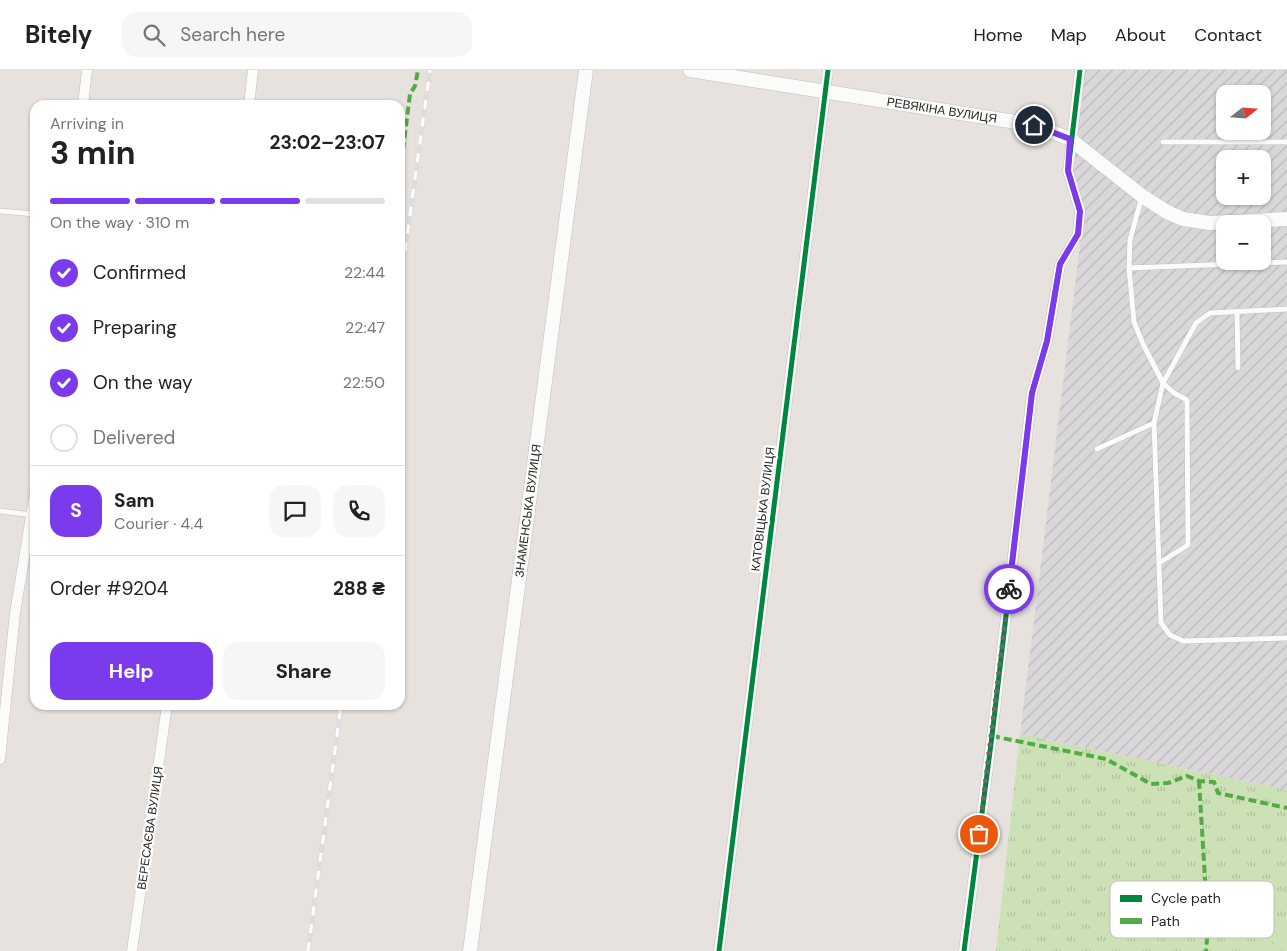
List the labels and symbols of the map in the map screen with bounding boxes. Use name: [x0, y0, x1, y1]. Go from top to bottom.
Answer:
north arrow: [1216, 85, 1271, 140]
street label: РЕВЯКІНА ВУЛИЦЯ: [886, 94, 998, 127]
pin: [1013, 104, 1055, 146]
street label: ЗНАМЕНСЬКА ВУЛИЦЯ: [511, 443, 545, 578]
street label: КАТОВІЦЬКА ВУЛИЦЯ: [747, 446, 779, 572]
courier: [984, 564, 1034, 614]
street label: ВЕРЕСАЄВА ВУЛИЦЯ: [133, 765, 167, 891]
pin: [958, 813, 1000, 855]
legend: [1110, 881, 1274, 938]
text: Cycle path: [1151, 889, 1221, 907]
text: Path: [1151, 912, 1180, 930]

